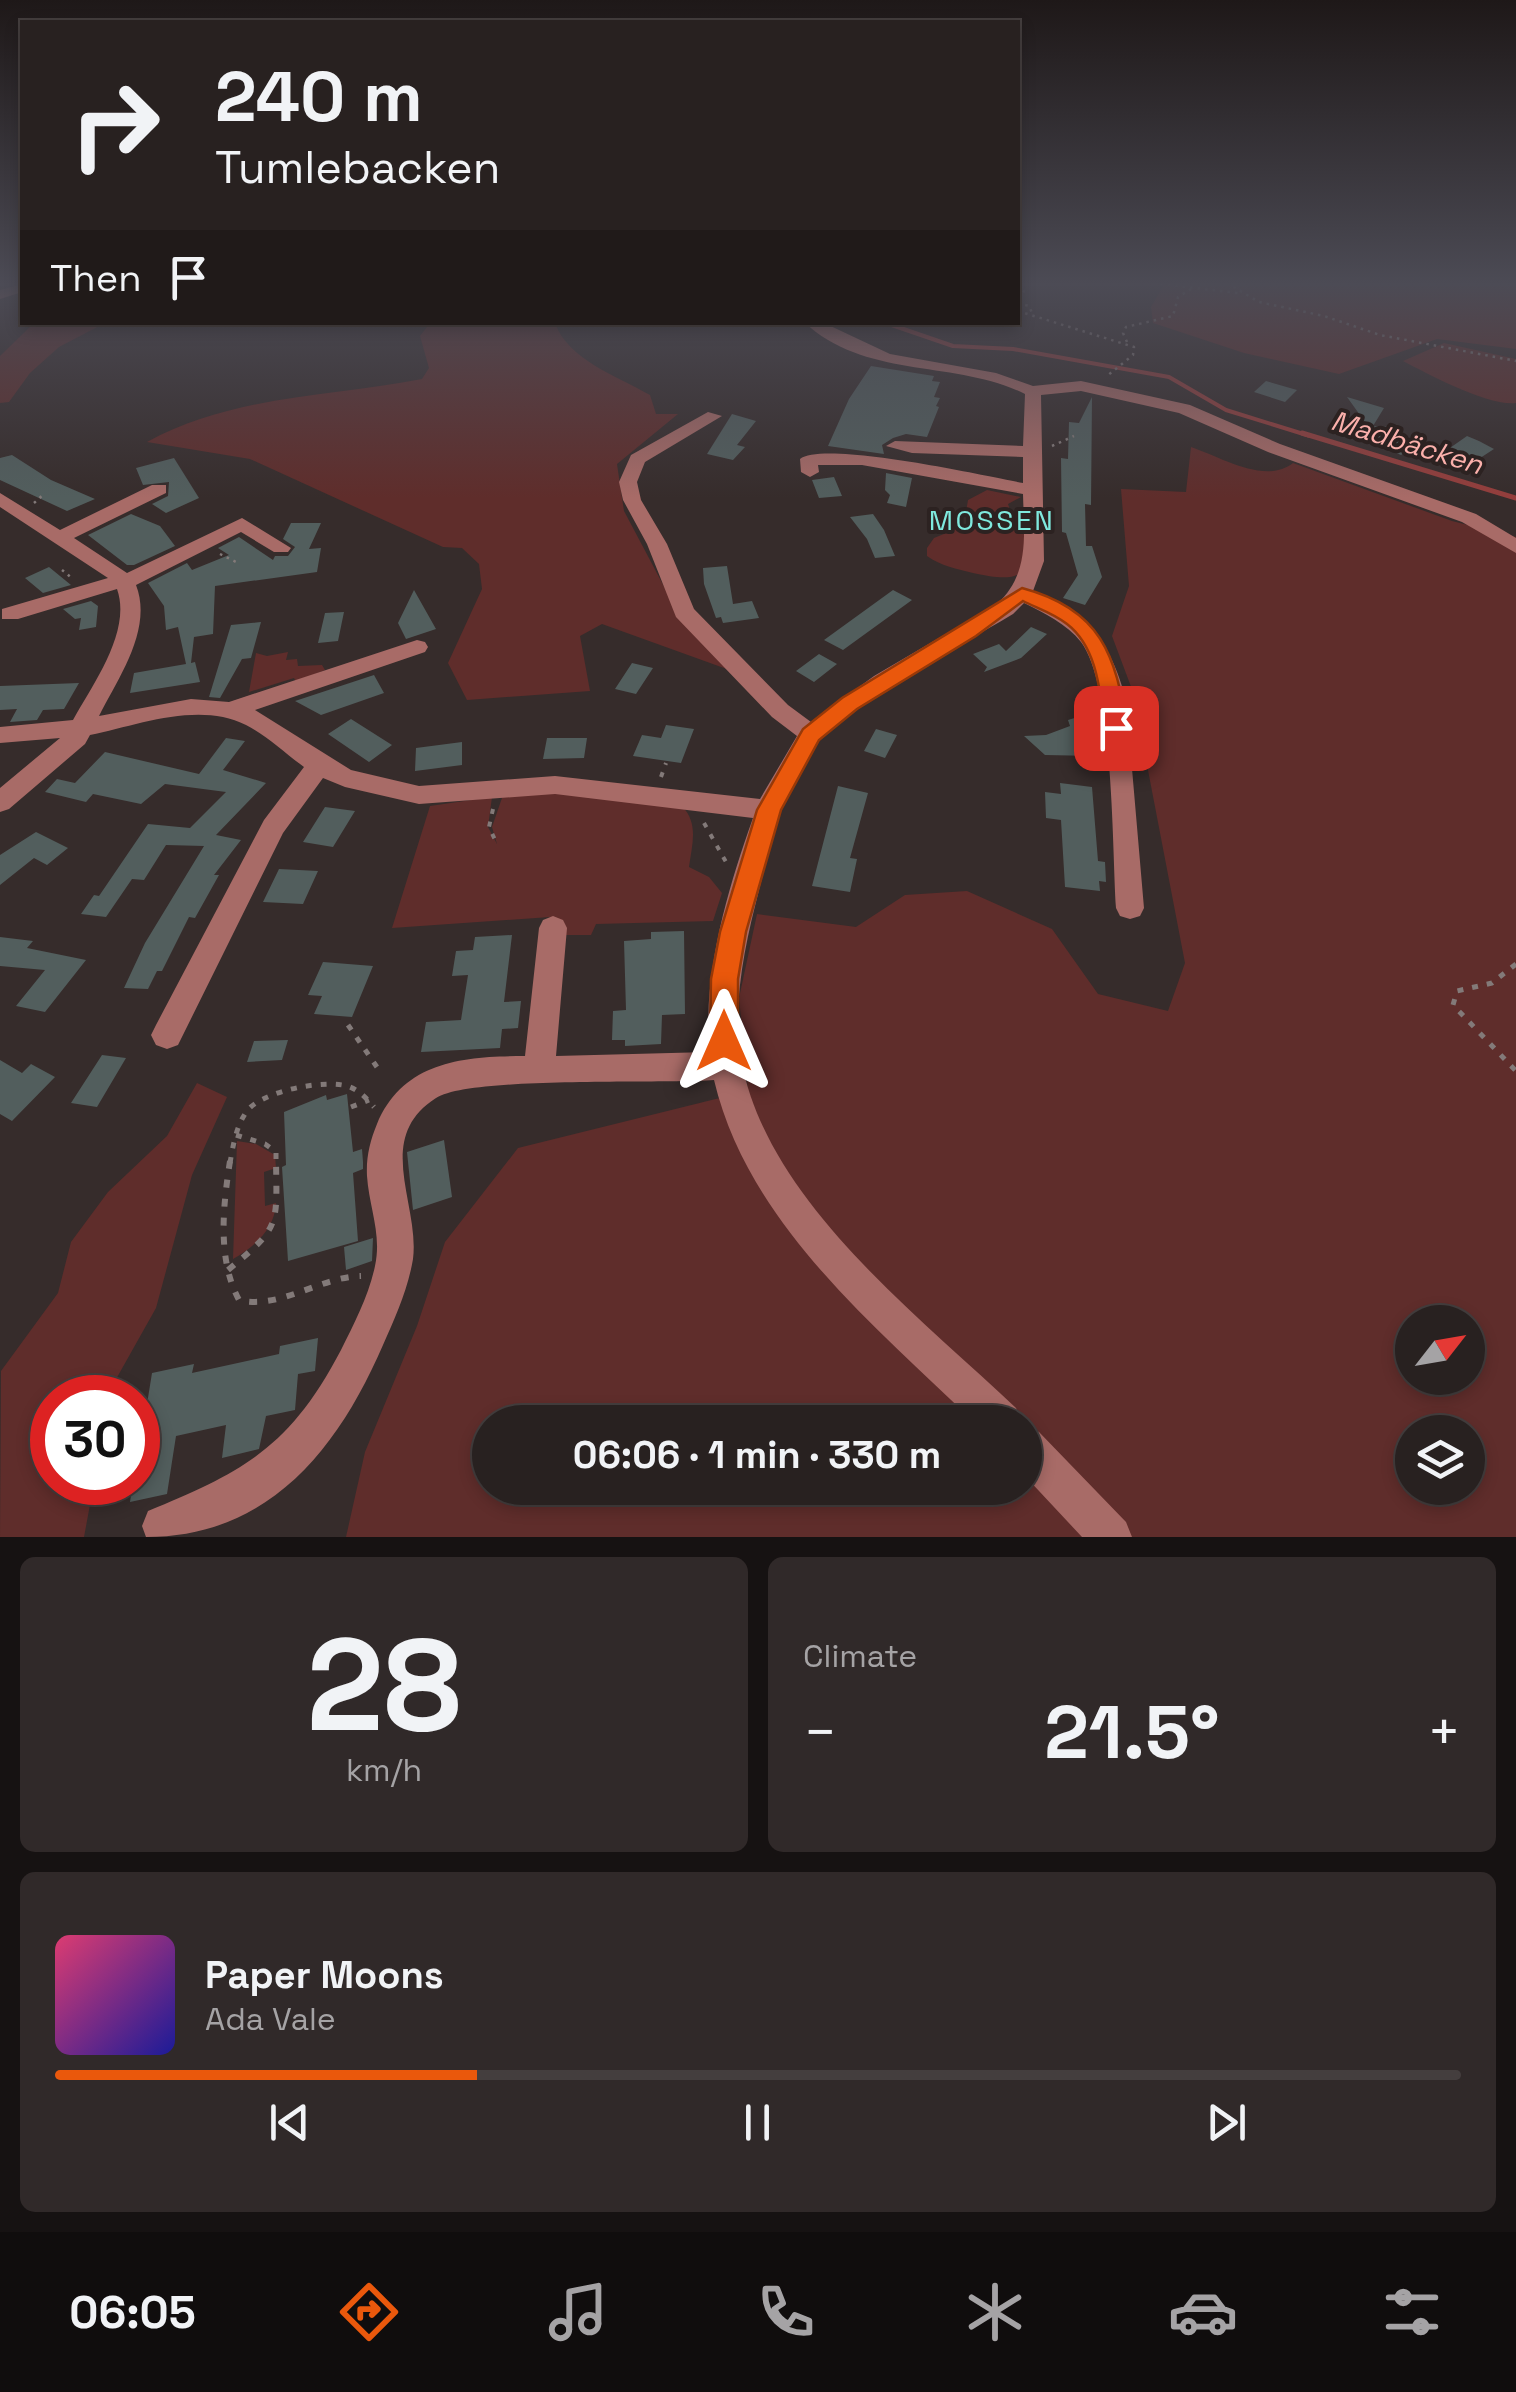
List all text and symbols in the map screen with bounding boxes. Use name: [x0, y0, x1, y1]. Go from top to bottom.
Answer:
text: 240 m: [215, 52, 423, 141]
icon: right: [50, 60, 180, 190]
text: Tumlebacken: [215, 139, 500, 196]
icon: arrive: [161, 250, 216, 305]
text: Then: [50, 254, 141, 302]
water label: Madbäcken: [1327, 402, 1488, 482]
district label: MOSSEN: [929, 502, 1055, 538]
pin: [1074, 686, 1159, 771]
icon: arrive: [1089, 701, 1144, 756]
position arrow: [672, 989, 776, 1093]
north arrow: [1395, 1305, 1485, 1395]
map controls: [1395, 1305, 1485, 1505]
speed limit sign: 30: [30, 1375, 160, 1505]
button: layers: [1395, 1415, 1485, 1505]
text: 06:06 · 1 min · 330 m: [573, 1431, 941, 1479]
text: 28: [306, 1602, 462, 1768]
text: Climate: [803, 1636, 917, 1676]
text: 21.5°: [1044, 1684, 1220, 1780]
text: −: [803, 1697, 837, 1767]
text: +: [1427, 1697, 1461, 1767]
text: km/h: [346, 1750, 422, 1790]
text: Paper Moons: [205, 1951, 444, 1999]
text: Ada Vale: [205, 1999, 336, 2039]
icon: previous: [262, 2095, 317, 2150]
icon: pause: [730, 2095, 785, 2150]
icon: next: [1199, 2095, 1254, 2150]
icon: directions: [334, 2277, 404, 2347]
icon: music: [543, 2277, 613, 2347]
icon: phone: [751, 2277, 821, 2347]
icon: climate: [960, 2277, 1030, 2347]
icon: car: [1168, 2277, 1238, 2347]
icon: filters: [1377, 2277, 1447, 2347]
text: 06:05: [69, 2284, 196, 2341]

